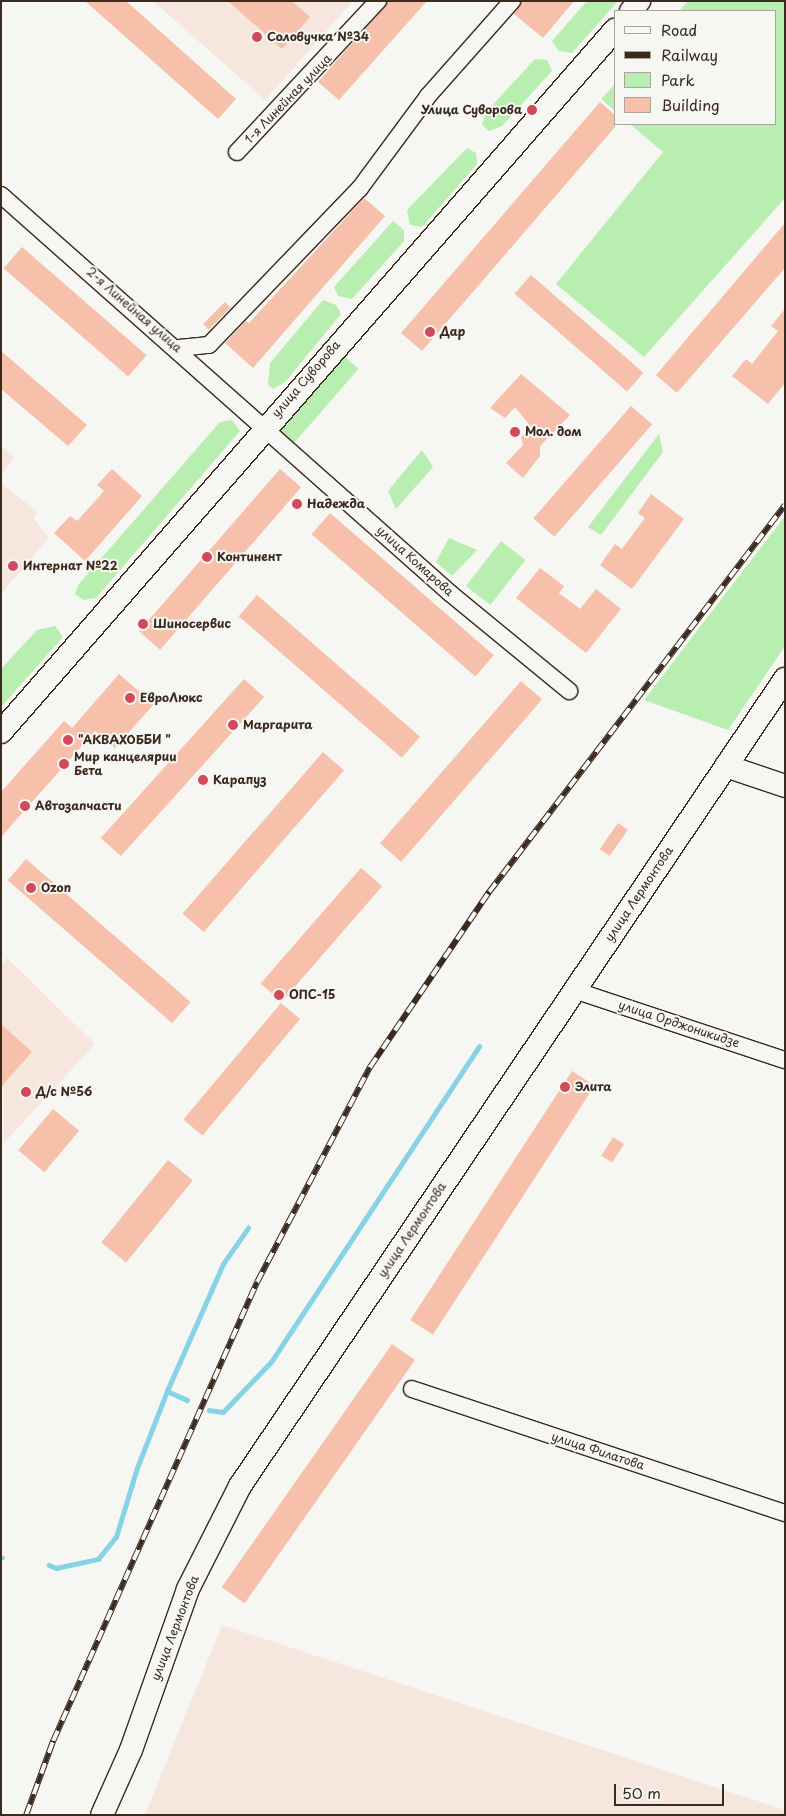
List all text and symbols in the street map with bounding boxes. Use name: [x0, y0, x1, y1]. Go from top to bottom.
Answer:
legend: [614, 10, 776, 125]
text: Road: [661, 18, 697, 41]
place label: Соловучка №34: [267, 30, 369, 44]
marker: Соловучка №34: [251, 31, 263, 43]
text: Railway: [661, 43, 718, 66]
street label: 1-я Линейная улица: [241, 51, 335, 147]
text: Park: [661, 68, 695, 91]
text: Building: [661, 93, 720, 116]
place label: Улица Суворова: [421, 103, 522, 117]
marker: Улица Суворова: [526, 104, 538, 116]
street label: 2-я Линейная улица: [83, 264, 185, 356]
place label: Дар: [440, 325, 465, 339]
marker: Дар: [424, 326, 436, 338]
street label: улица Суворова: [269, 338, 343, 420]
place label: Мол. дом: [525, 425, 582, 439]
marker: Мол. дом: [509, 426, 521, 438]
place label: Надежда: [307, 497, 365, 511]
marker: Надежда: [291, 498, 303, 510]
street label: улица Комарова: [373, 523, 457, 599]
place label: Континент: [217, 550, 282, 564]
marker: Континент: [201, 551, 213, 563]
place label: Интернат №22: [23, 559, 118, 573]
marker: Интернат №22: [7, 560, 19, 572]
place label: Шиносервис: [153, 617, 231, 631]
marker: Шиносервис: [137, 618, 149, 630]
place label: ЕвроЛюкс: [140, 691, 203, 705]
marker: ЕвроЛюкс: [124, 692, 136, 704]
place label: Маргарита: [243, 718, 312, 732]
marker: Маргарита: [227, 719, 239, 731]
place label: "АКВАХОББИ ": [78, 733, 171, 747]
marker: "АКВАХОББИ ": [62, 734, 74, 746]
place label: Мир канцелярии Бета: [74, 750, 178, 778]
marker: Мир канцелярии Бета: [58, 758, 70, 770]
place label: Карапуз: [213, 773, 267, 787]
marker: Карапуз: [197, 774, 209, 786]
place label: Автозапчасти: [35, 799, 121, 813]
marker: Автозапчасти: [19, 800, 31, 812]
street label: улица Лермонтова: [602, 843, 676, 945]
place label: Ozon: [41, 881, 71, 895]
marker: Ozon: [25, 882, 37, 894]
place label: ОПС-15: [289, 988, 335, 1002]
marker: ОПС-15: [273, 989, 285, 1001]
street label: улица Орджоникидзе: [616, 997, 742, 1051]
place label: Элита: [575, 1080, 612, 1094]
marker: Элита: [559, 1081, 571, 1093]
place label: Д/с №56: [36, 1085, 92, 1099]
marker: Д/с №56: [20, 1086, 32, 1098]
street label: улица Лермонтова: [375, 1179, 449, 1281]
street label: улица Филатова: [549, 1429, 647, 1473]
street label: улица Лермонтова: [148, 1573, 202, 1683]
scale bar: [616, 1774, 726, 1806]
text: 50 m: [622, 1781, 661, 1804]

